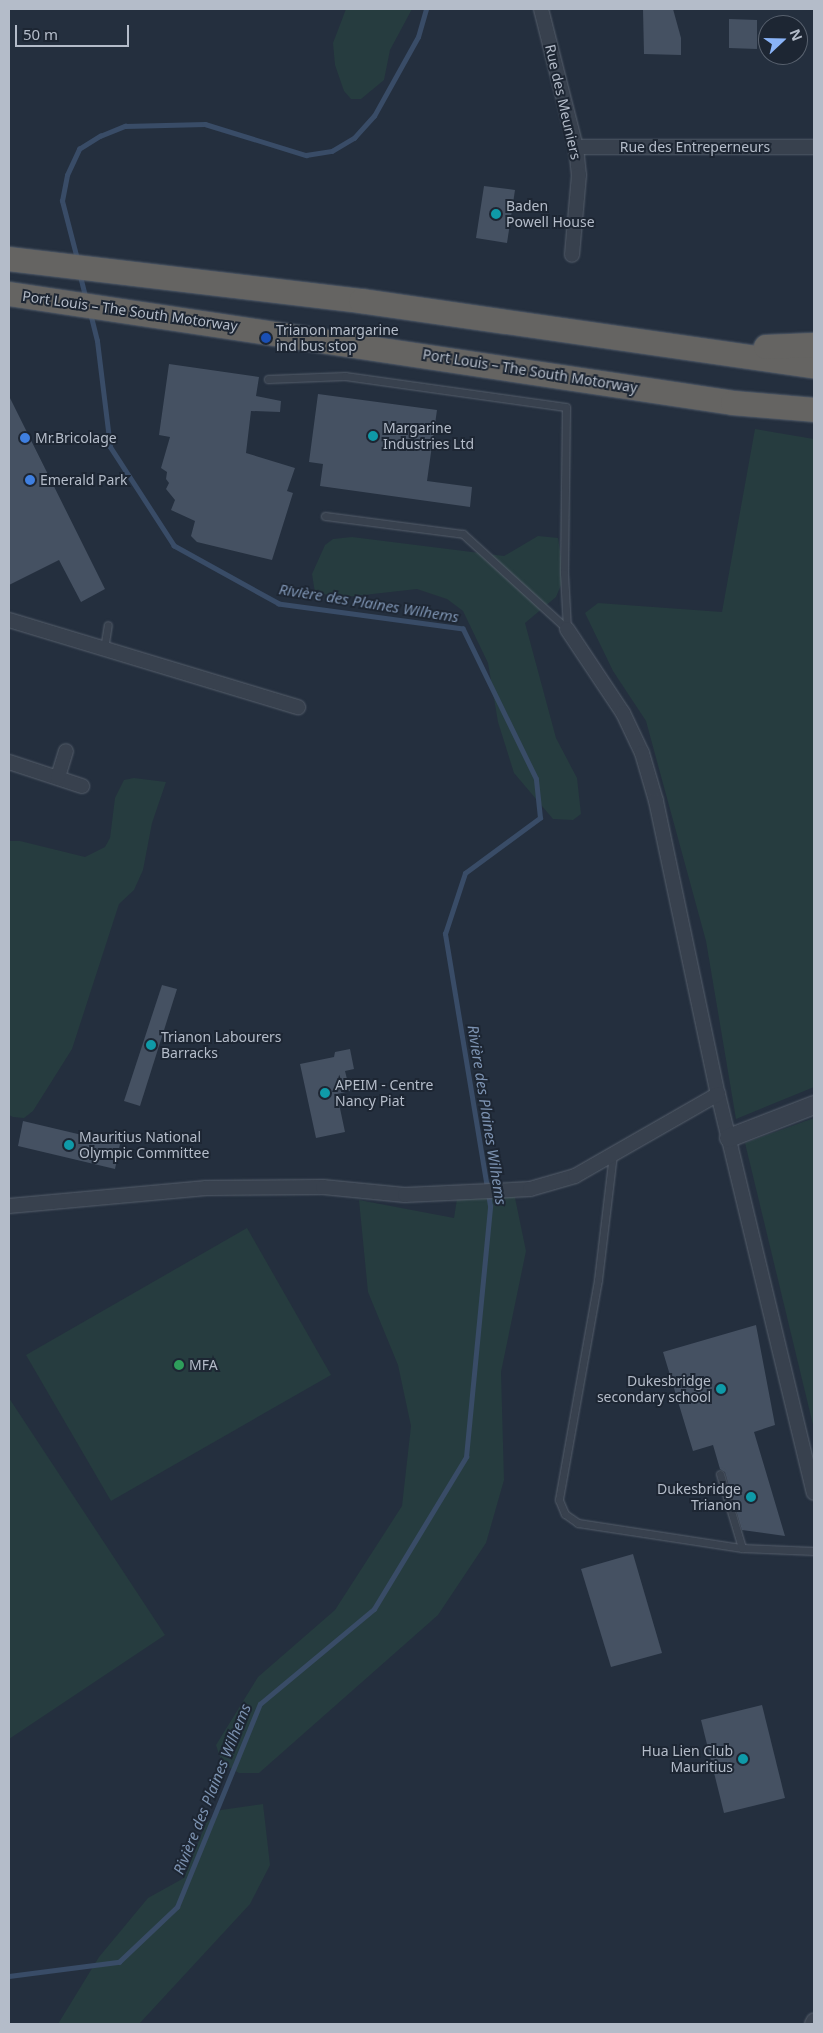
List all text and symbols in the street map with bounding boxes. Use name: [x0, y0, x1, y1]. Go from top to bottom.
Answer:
scale bar: [18, 15, 131, 47]
north arrow: [758, 15, 808, 65]
text: 50 m: [23, 24, 58, 44]
text: N: [786, 26, 807, 44]
street label: Rue des Meuniers: [542, 43, 584, 161]
street label: Rue des Entreperneurs: [620, 139, 770, 155]
place label: Baden Powell House: [506, 198, 595, 230]
marker: Baden Powell House: [490, 208, 502, 220]
street label: Port Louis – The South Motorway: [21, 288, 239, 334]
place label: Trianon margarine ind bus stop: [276, 322, 399, 354]
marker: Trianon margarine ind bus stop: [260, 332, 272, 344]
street label: Port Louis – The South Motorway: [421, 346, 639, 396]
place label: Margarine Industries Ltd: [383, 420, 474, 452]
place label: Mr.Bricolage: [35, 430, 117, 446]
marker: Margarine Industries Ltd: [367, 430, 379, 442]
marker: Mr.Bricolage: [19, 432, 31, 444]
place label: Emerald Park: [40, 472, 128, 488]
marker: Emerald Park: [24, 474, 36, 486]
water label: Rivière des Plaines Wilhems: [278, 580, 460, 626]
water label: Rivière des Plaines Wilhems: [464, 1024, 510, 1206]
place label: Trianon Labourers Barracks: [161, 1029, 282, 1062]
marker: Trianon Labourers Barracks: [145, 1039, 157, 1051]
place label: APEIM - Centre Nancy Piat: [335, 1077, 433, 1110]
marker: APEIM - Centre Nancy Piat: [319, 1087, 331, 1099]
place label: Mauritius National Olympic Committee: [79, 1129, 209, 1162]
marker: Mauritius National Olympic Committee: [63, 1139, 75, 1151]
place label: MFA: [189, 1357, 218, 1373]
marker: MFA: [173, 1359, 185, 1371]
place label: Dukesbridge secondary school: [597, 1373, 711, 1405]
marker: Dukesbridge secondary school: [715, 1383, 727, 1395]
place label: Dukesbridge Trianon: [657, 1481, 741, 1514]
marker: Dukesbridge Trianon: [745, 1491, 757, 1503]
water label: Rivière des Plaines Wilhems: [170, 1701, 254, 1877]
place label: Hua Lien Club Mauritius: [642, 1743, 733, 1775]
marker: Hua Lien Club Mauritius: [737, 1753, 749, 1765]

